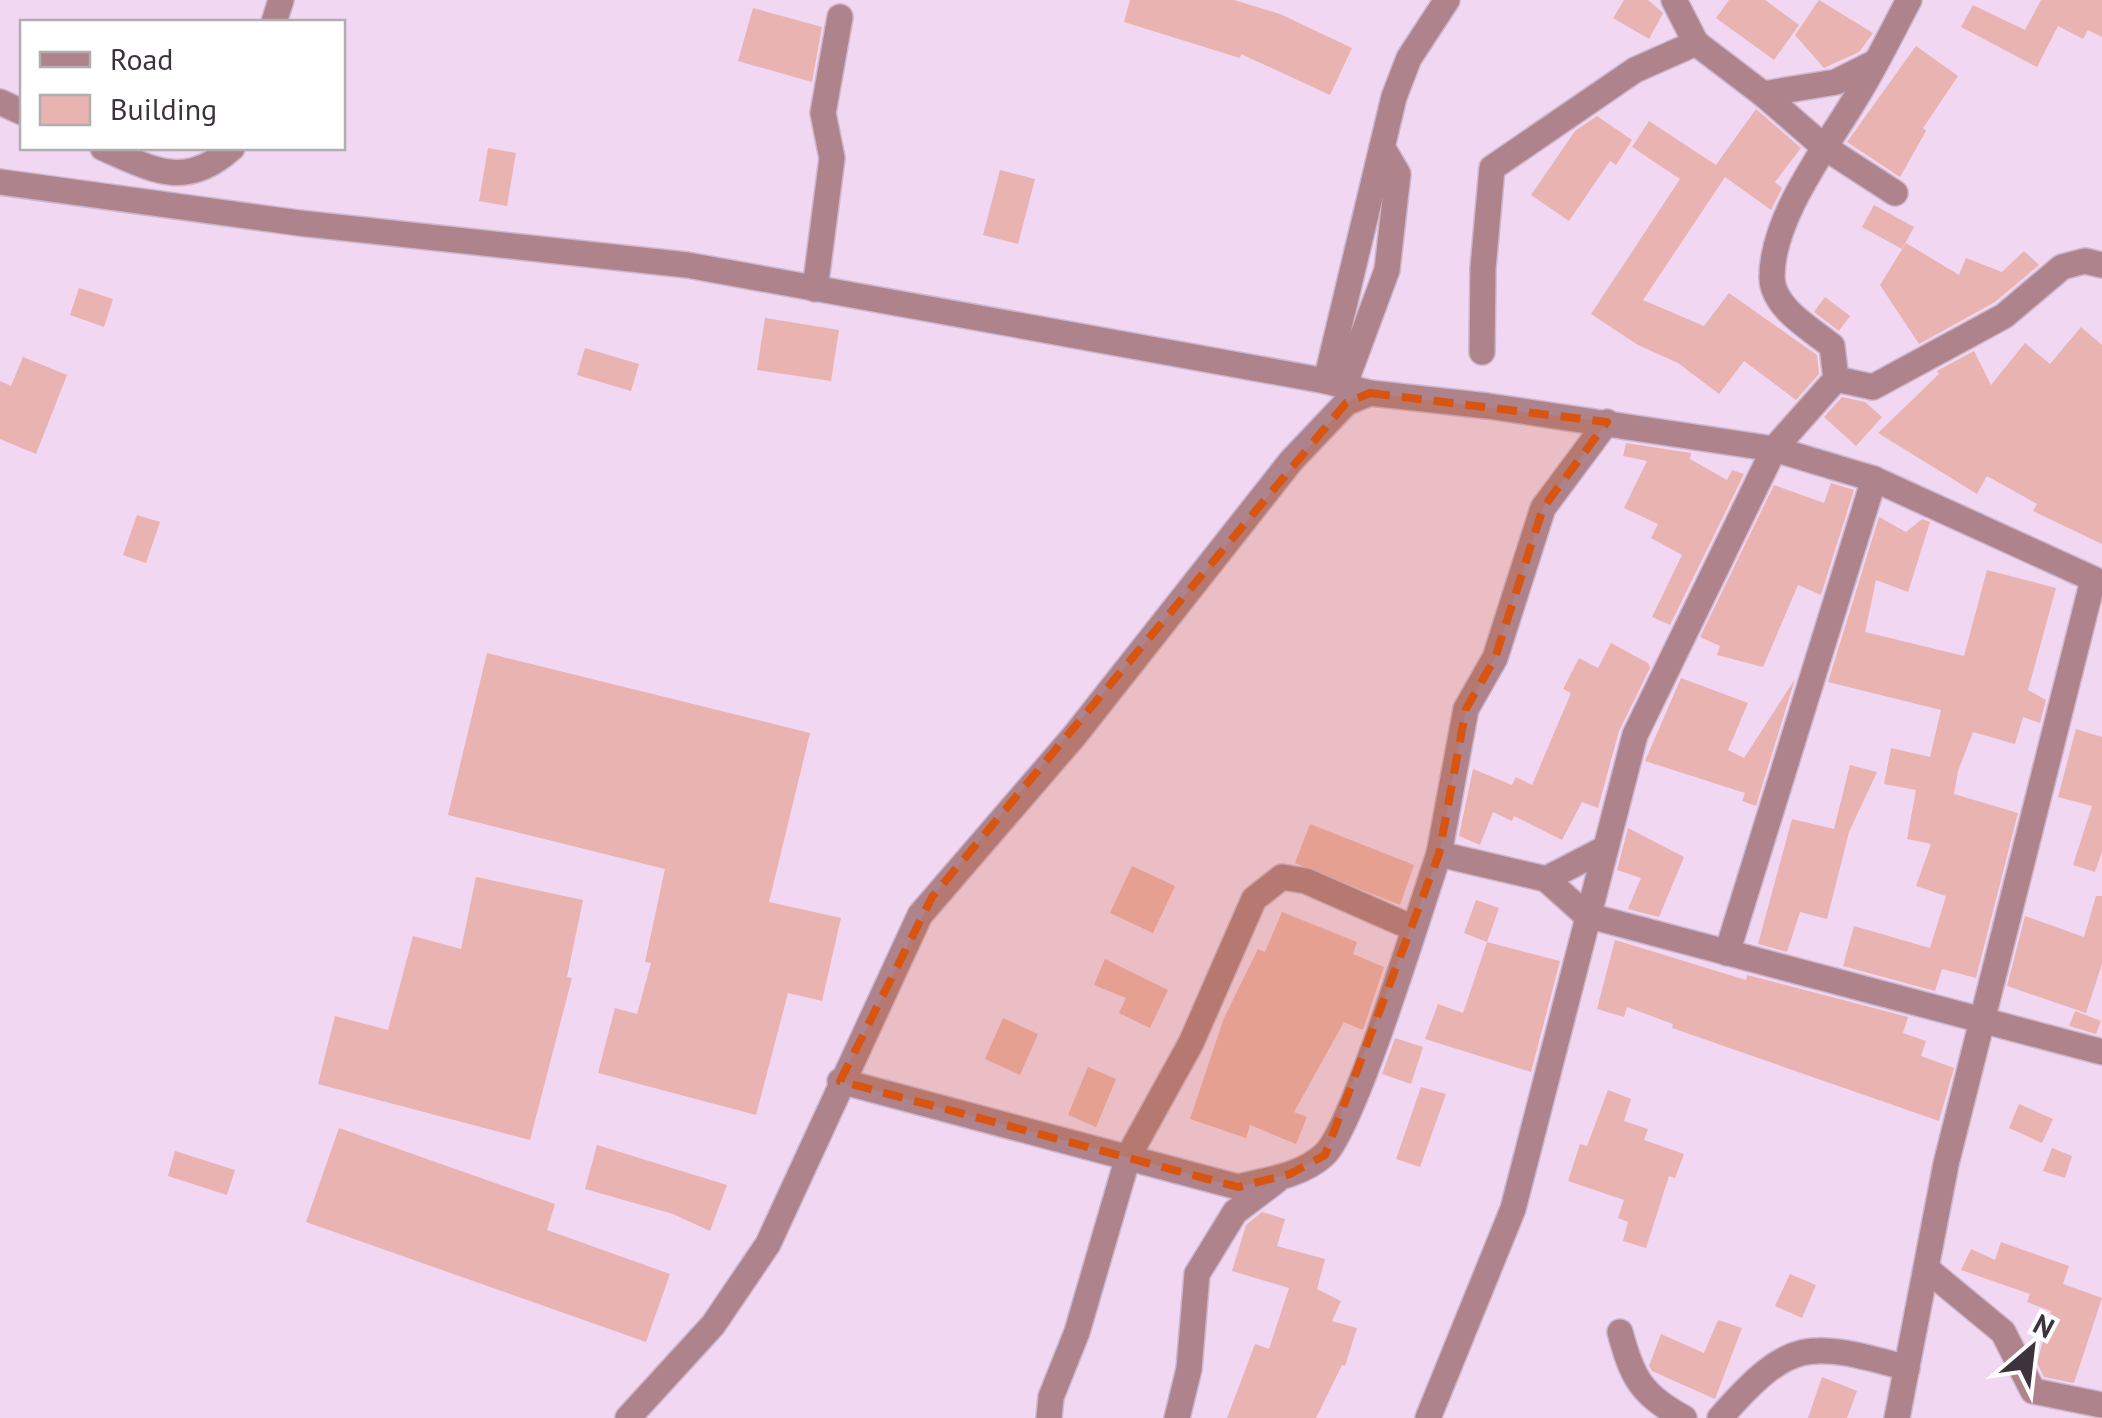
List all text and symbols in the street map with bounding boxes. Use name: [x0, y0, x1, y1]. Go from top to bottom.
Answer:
legend: [20, 20, 345, 150]
text: Road: [110, 39, 174, 78]
text: Building: [110, 89, 217, 128]
north arrow: [1982, 1298, 2082, 1398]
text: N: [2027, 1305, 2061, 1346]

